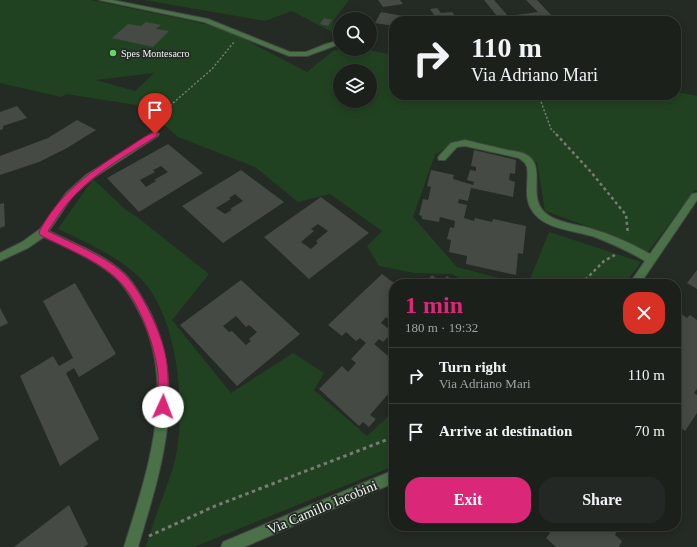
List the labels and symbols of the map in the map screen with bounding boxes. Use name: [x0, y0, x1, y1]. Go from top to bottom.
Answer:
marker: Spes Montesacro: [108, 48, 118, 58]
place label: Spes Montesacro: [121, 48, 190, 59]
pin: [138, 93, 172, 134]
position arrow: [142, 386, 184, 428]
street label: Via Camillo Iacobini: [265, 478, 379, 537]

